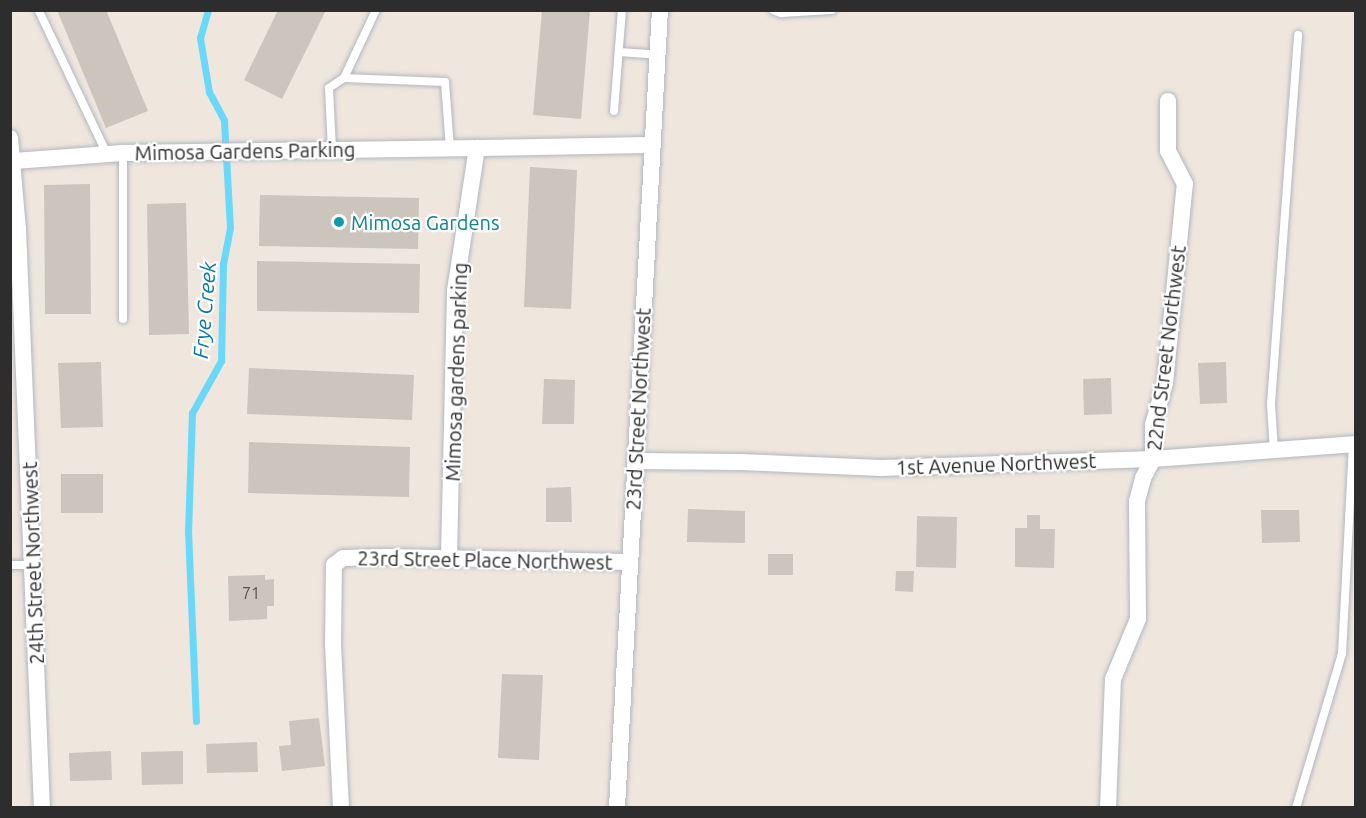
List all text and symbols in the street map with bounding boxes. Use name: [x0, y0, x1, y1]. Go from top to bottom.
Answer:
street label: Mimosa Gardens Parking: [134, 137, 356, 165]
place label: Mimosa Gardens: [351, 210, 500, 234]
marker: Mimosa Gardens: [332, 215, 346, 229]
street label: 22nd Street Northwest: [1142, 244, 1190, 452]
water label: Frye Creek: [187, 260, 221, 360]
street label: Mimosa gardens parking: [440, 262, 472, 482]
street label: 23rd Street Northwest: [621, 307, 655, 511]
street label: 1st Avenue Northwest: [896, 449, 1096, 479]
street label: 24th Street Northwest: [17, 461, 49, 665]
street label: 23rd Street Place Northwest: [357, 546, 613, 574]
house number: 71: [242, 583, 260, 603]

